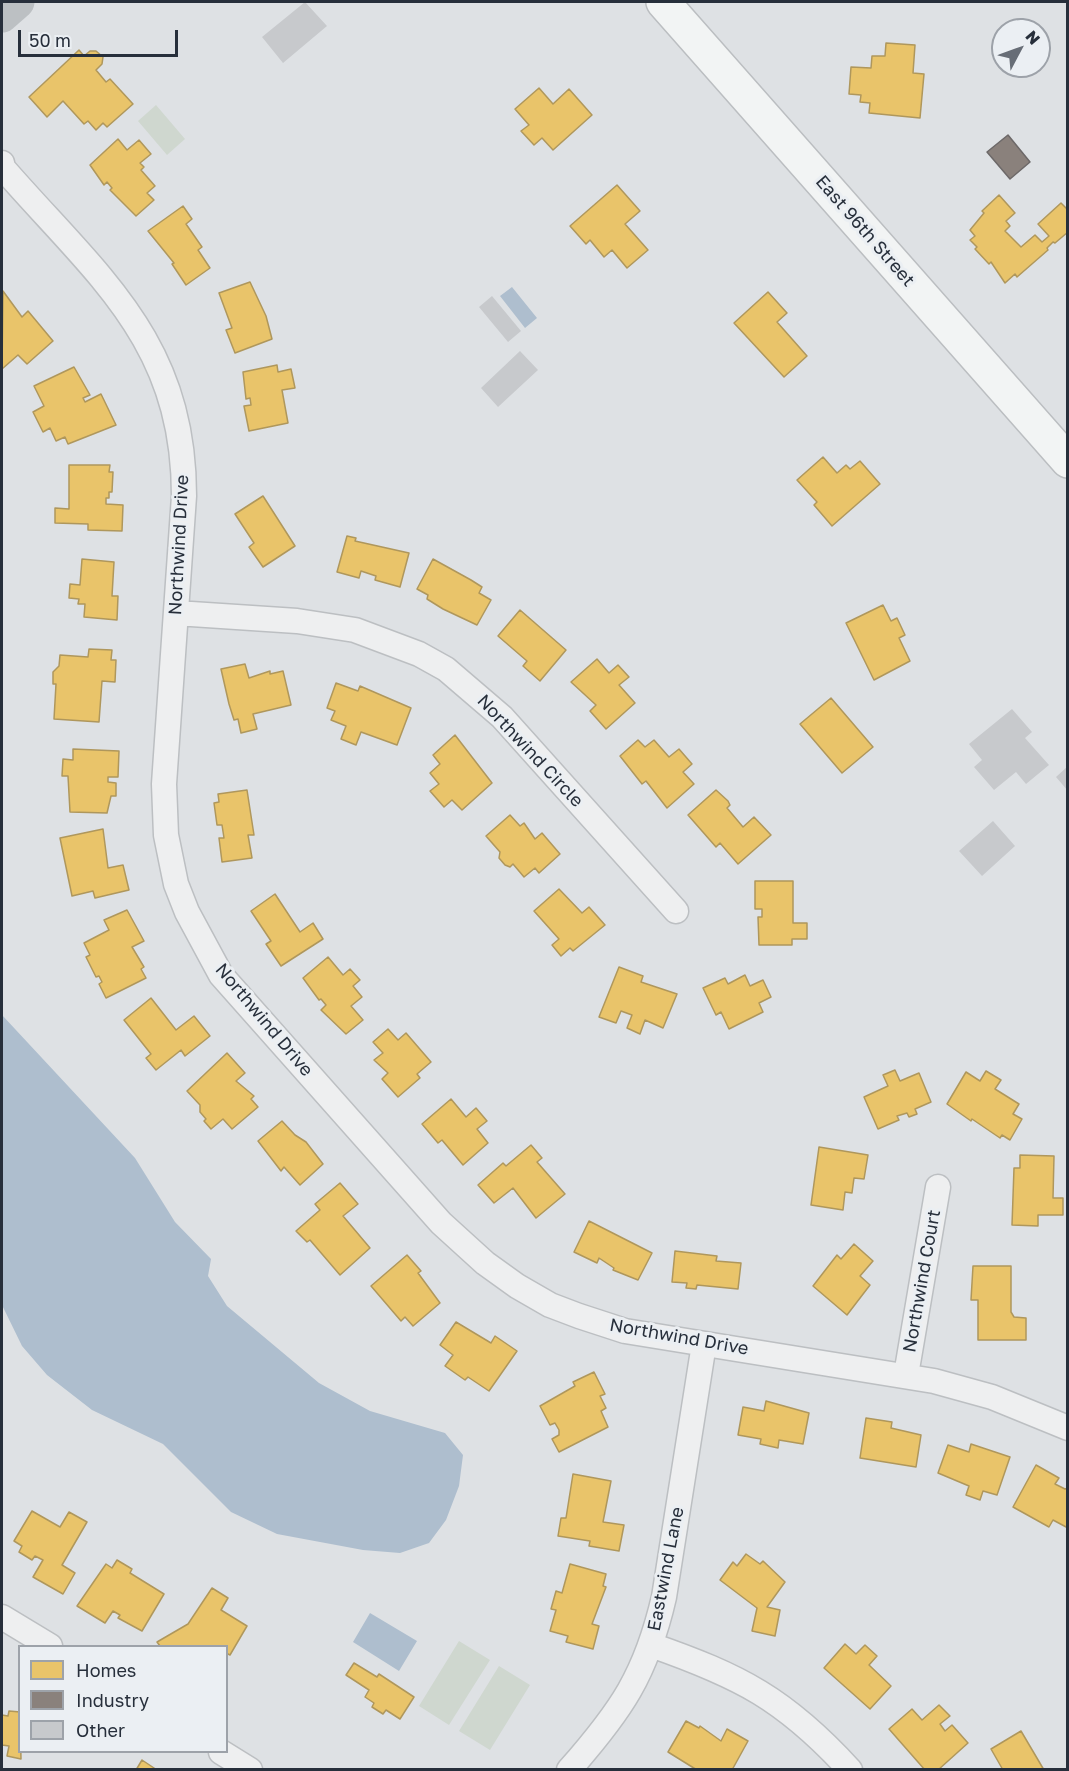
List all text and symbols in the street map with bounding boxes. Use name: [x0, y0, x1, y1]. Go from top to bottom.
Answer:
scale bar: [21, 18, 182, 56]
north arrow: [991, 18, 1051, 78]
text: N: [1022, 26, 1045, 49]
text: 50 m: [29, 29, 71, 51]
street label: East 96th Street: [811, 171, 919, 291]
street label: Northwind Drive: [165, 474, 193, 616]
street label: Northwind Circle: [472, 690, 588, 812]
street label: Northwind Drive: [211, 959, 317, 1081]
street label: Northwind Court: [899, 1208, 945, 1354]
street label: Northwind Drive: [608, 1314, 750, 1360]
street label: Eastwind Lane: [643, 1505, 689, 1633]
legend: [18, 1645, 228, 1753]
text: Homes: [76, 1659, 136, 1681]
text: Industry: [76, 1689, 149, 1711]
text: Other: [76, 1719, 125, 1741]

